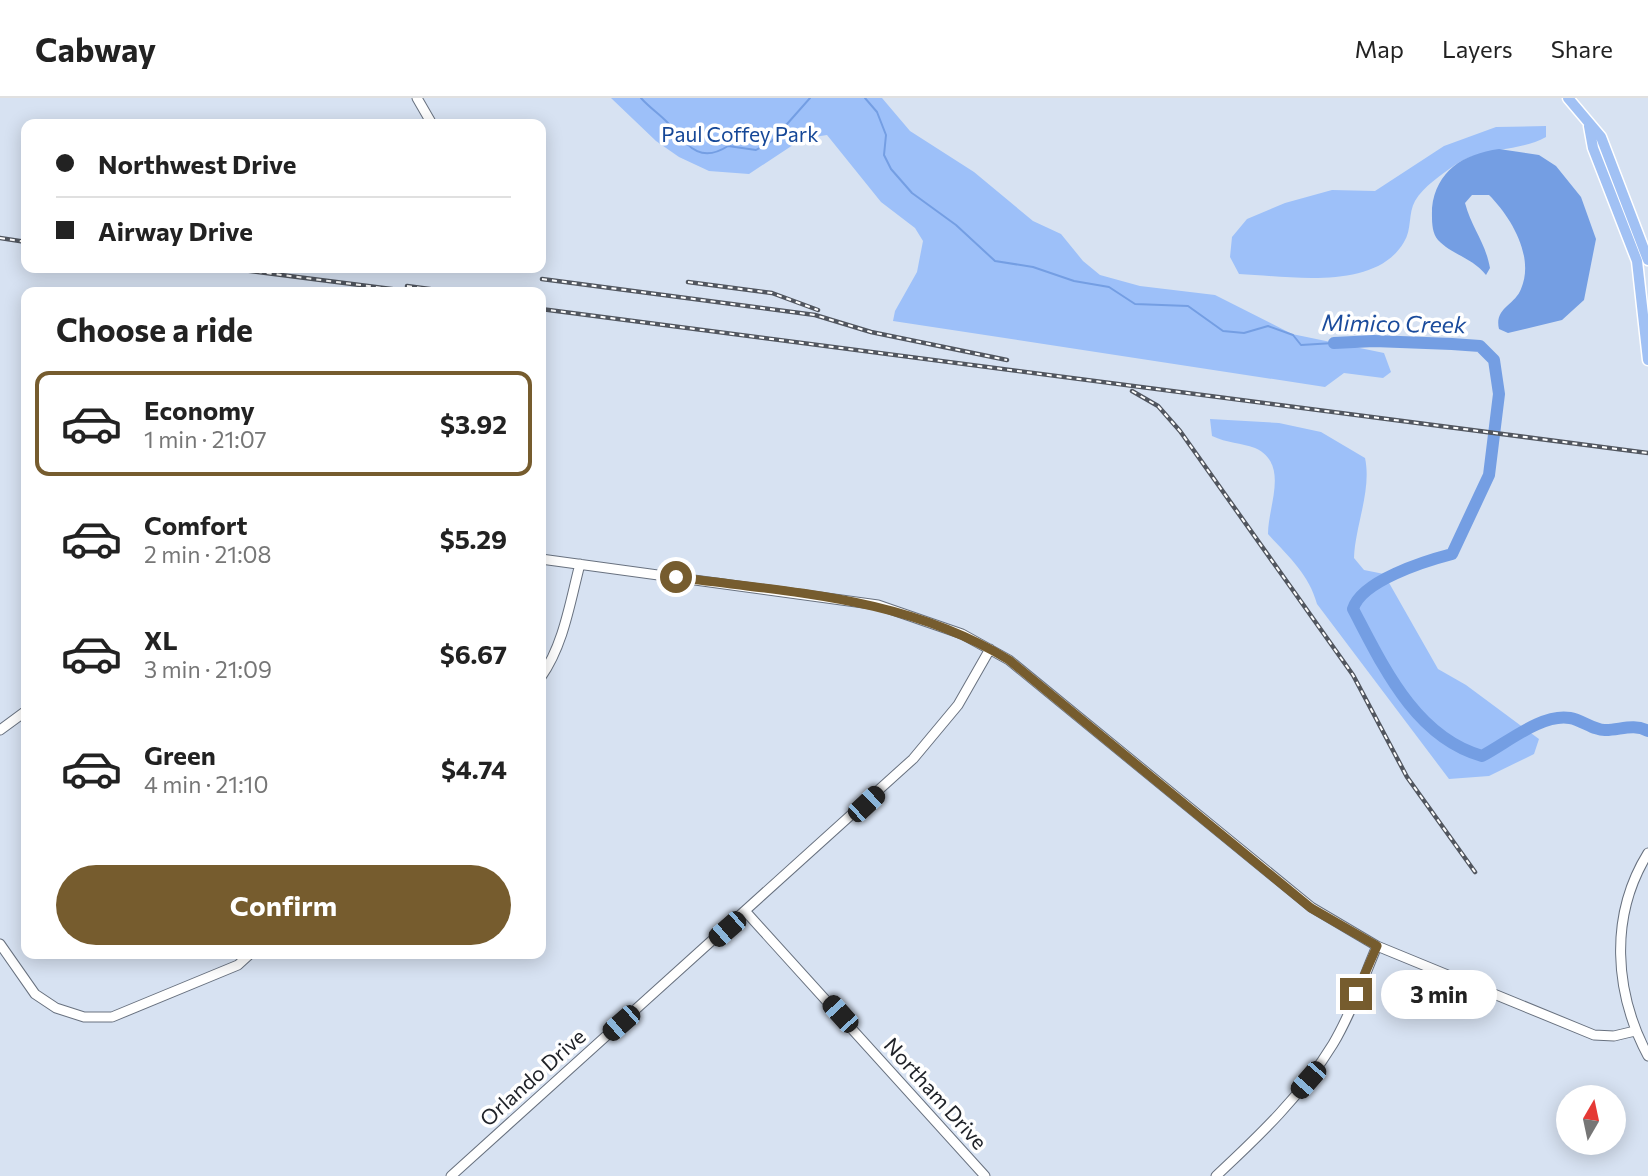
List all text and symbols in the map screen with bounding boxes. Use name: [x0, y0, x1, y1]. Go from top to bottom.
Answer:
text: Cabway: [35, 28, 156, 69]
text: Map: [1355, 34, 1404, 63]
text: Layers: [1442, 34, 1513, 63]
text: Share: [1551, 34, 1613, 63]
park label: Paul Coffey Park: [661, 121, 819, 146]
text: Northwest Drive: [98, 148, 296, 179]
text: Airway Drive: [98, 215, 253, 246]
water label: Mimico Creek: [1321, 308, 1467, 338]
text: Choose a ride: [56, 309, 253, 349]
icon: car: [60, 392, 123, 455]
text: Economy: [144, 394, 255, 425]
text: $3.92: [440, 408, 507, 439]
text: 1 min · 21:07: [144, 425, 267, 453]
icon: car: [60, 507, 123, 570]
text: Comfort: [144, 509, 247, 540]
text: $5.29: [440, 523, 507, 554]
text: 2 min · 21:08: [144, 540, 272, 568]
route start: [660, 561, 692, 593]
icon: car: [60, 622, 123, 685]
text: XL: [144, 624, 178, 655]
text: $6.67: [440, 638, 507, 669]
text: 3 min · 21:09: [144, 655, 272, 683]
icon: car: [60, 737, 123, 800]
text: Green: [144, 739, 216, 770]
text: $4.74: [441, 753, 507, 784]
text: 4 min · 21:10: [144, 770, 268, 798]
car: [844, 782, 889, 826]
button: Confirm: [56, 865, 511, 945]
car: [705, 907, 750, 951]
callout: 3 min: [1380, 970, 1496, 1018]
route end: [1340, 978, 1372, 1010]
text: 3 min: [1410, 980, 1468, 1008]
car: [819, 991, 862, 1037]
car: [599, 1001, 644, 1045]
street label: Orlando Drive: [474, 1023, 590, 1131]
street label: Northam Drive: [879, 1032, 993, 1154]
car: [1287, 1057, 1330, 1103]
north arrow: [1556, 1085, 1626, 1155]
map controls: [1556, 1085, 1626, 1155]

